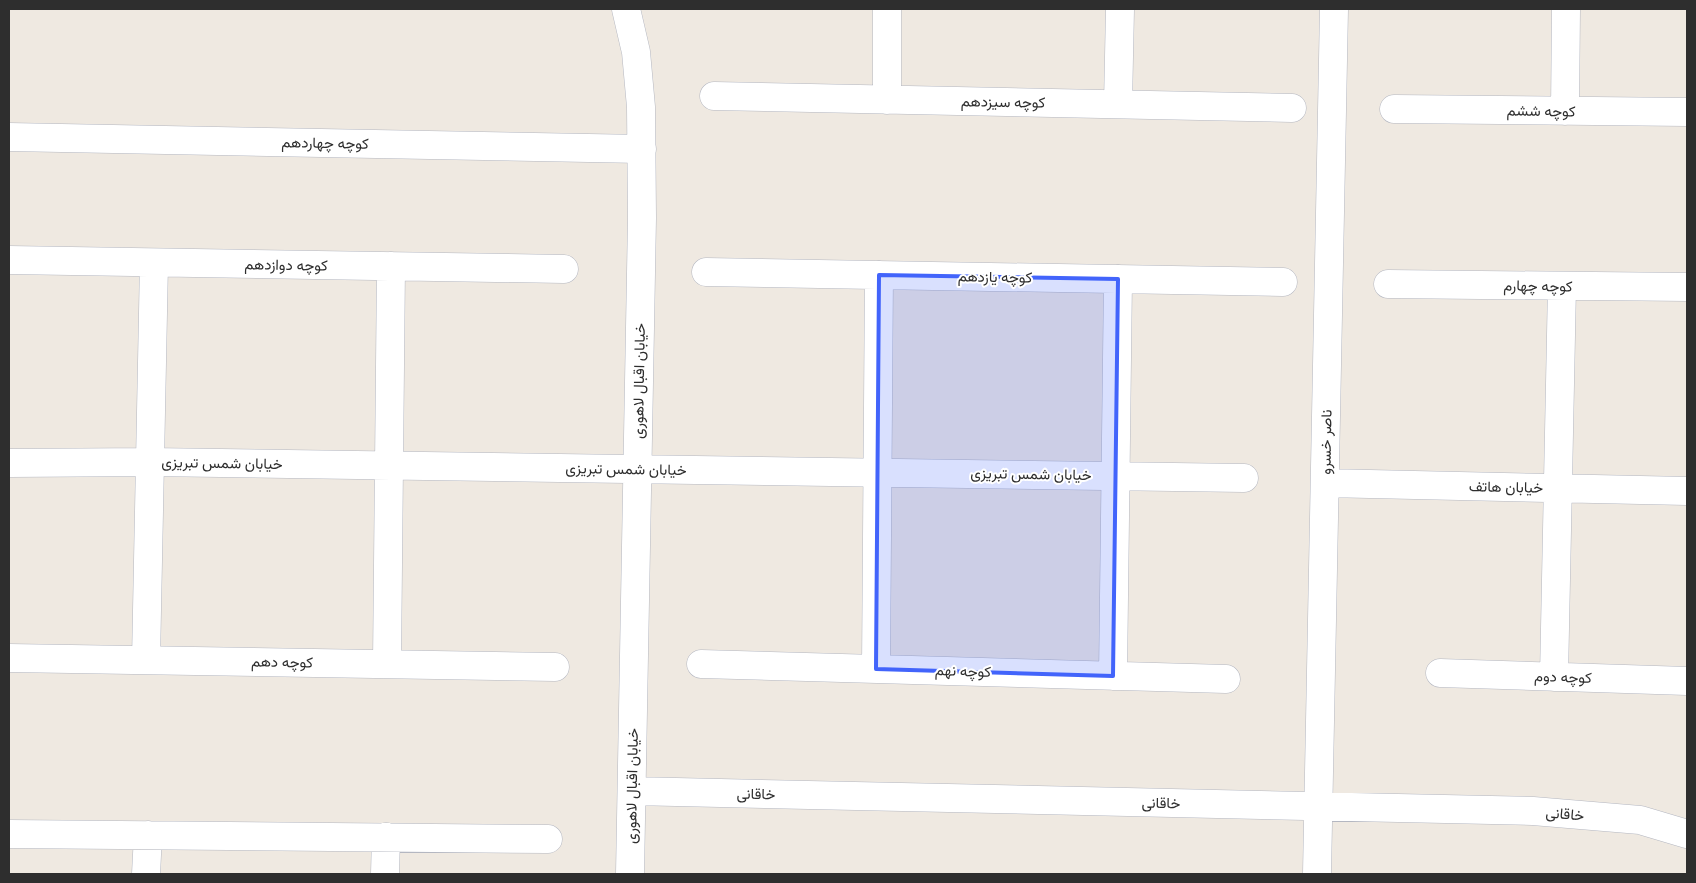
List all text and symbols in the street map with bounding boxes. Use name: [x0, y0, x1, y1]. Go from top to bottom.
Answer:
street label: کوچه سیزدهم: [961, 92, 1046, 113]
street label: کوچه ششم: [1506, 101, 1576, 122]
street label: کوچه چهاردهم: [281, 133, 369, 154]
street label: کوچه دوازدهم: [244, 255, 328, 276]
street label: کوچه یازدهم: [958, 267, 1033, 288]
street label: کوچه چهارم: [1503, 276, 1573, 297]
street label: خیابان اقبال لاهوری: [629, 323, 650, 439]
street label: ناصر خسرو: [1316, 409, 1336, 475]
street label: خیابان شمس تبریزی: [161, 453, 283, 474]
street label: خیابان شمس تبریزی: [565, 459, 687, 480]
street label: خیابان شمس تبریزی: [970, 464, 1092, 485]
street label: خیابان هاتف: [1469, 477, 1543, 497]
street label: کوچه دهم: [251, 652, 313, 673]
street label: کوچه نهم: [935, 661, 992, 682]
street label: کوچه دوم: [1534, 667, 1592, 688]
street label: خیابان اقبال لاهوری: [622, 728, 643, 844]
street label: خاقانی: [736, 785, 776, 804]
street label: خاقانی: [1141, 794, 1181, 813]
street label: خاقانی: [1545, 803, 1585, 826]

